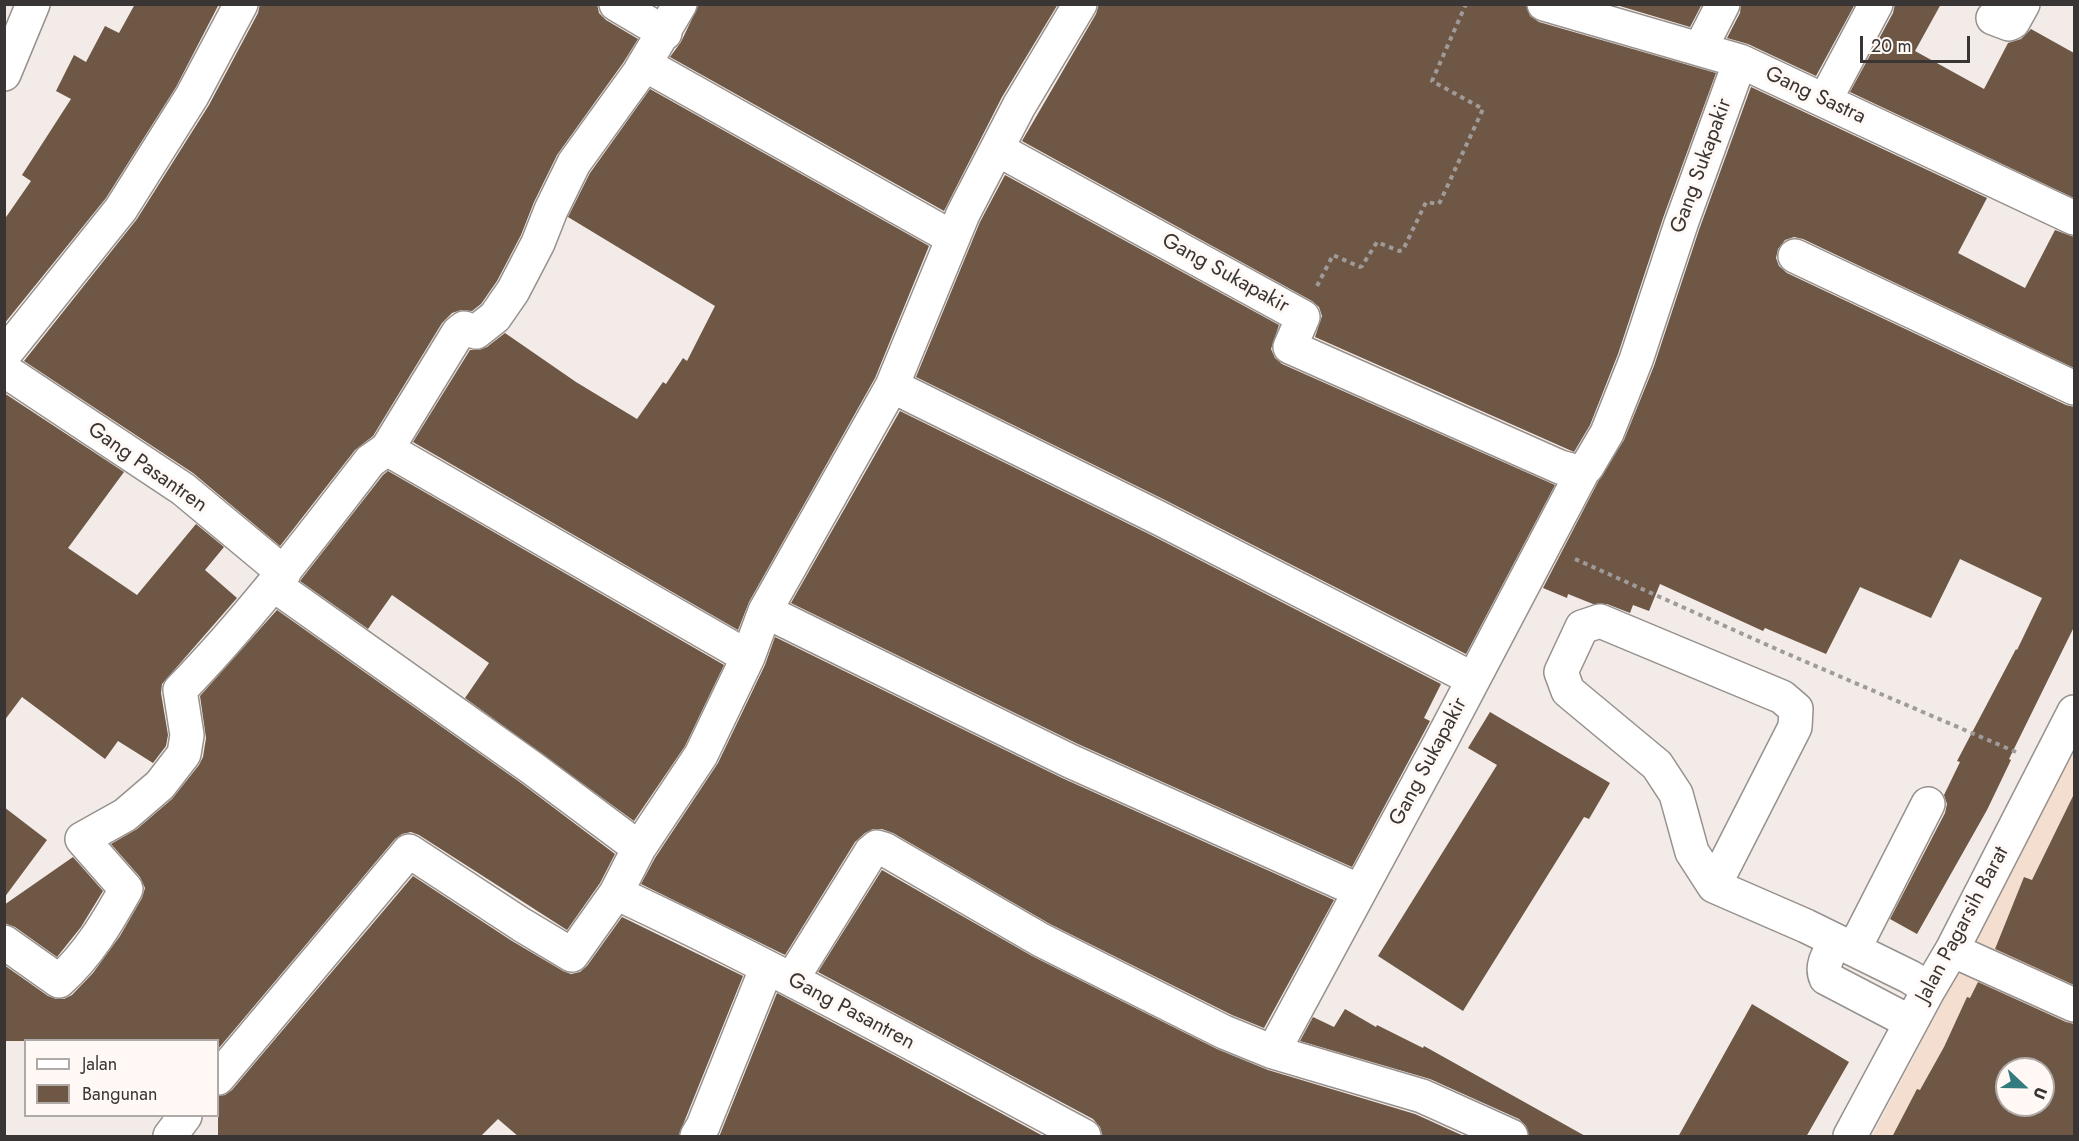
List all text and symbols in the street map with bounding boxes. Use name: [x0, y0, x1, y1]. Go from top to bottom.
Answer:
scale bar: [1863, 24, 1972, 62]
text: 20 m: [1871, 33, 1911, 59]
street label: Gang Sastra: [1761, 62, 1869, 130]
street label: Gang Sukapakir: [1666, 95, 1738, 237]
street label: Gang Sukapakir: [1157, 229, 1293, 319]
street label: Gang Pasantren: [82, 418, 212, 518]
street label: Gang Sukapakir: [1385, 694, 1473, 830]
street label: Jalan Pagarsih Barat: [1911, 843, 2015, 1007]
street label: Gang Pasantren: [783, 968, 919, 1056]
legend: [24, 1039, 219, 1117]
text: Jalan: [82, 1051, 117, 1077]
north arrow: [1995, 1057, 2055, 1117]
text: Bangunan: [82, 1081, 157, 1107]
text: U: [2028, 1084, 2053, 1103]

